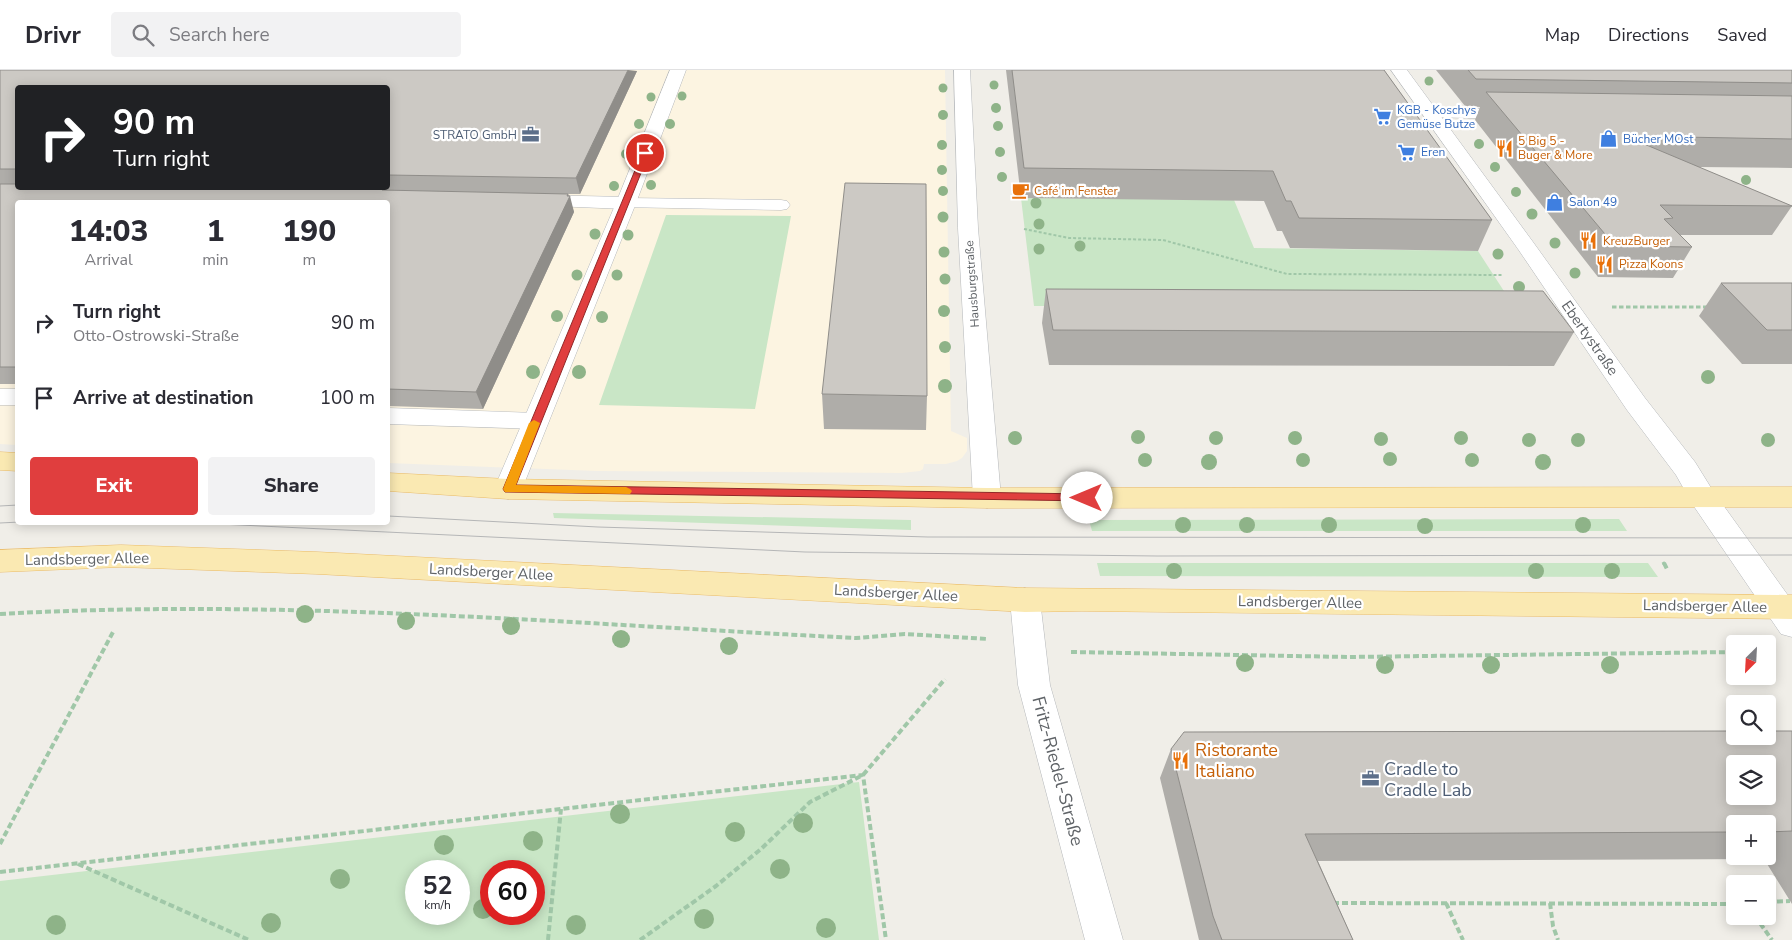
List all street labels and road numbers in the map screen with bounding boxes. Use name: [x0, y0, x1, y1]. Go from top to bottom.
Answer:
street label: Hausburgstraße: [961, 240, 983, 328]
street label: Ebertystraße: [1557, 297, 1623, 379]
street label: Landsberger Allee: [25, 548, 149, 570]
street label: Landsberger Allee: [428, 559, 554, 585]
street label: Landsberger Allee: [833, 580, 959, 606]
street label: Landsberger Allee: [1238, 591, 1362, 613]
street label: Landsberger Allee: [1643, 595, 1767, 617]
street label: Fritz-Riedel-Straße: [1026, 693, 1090, 849]

